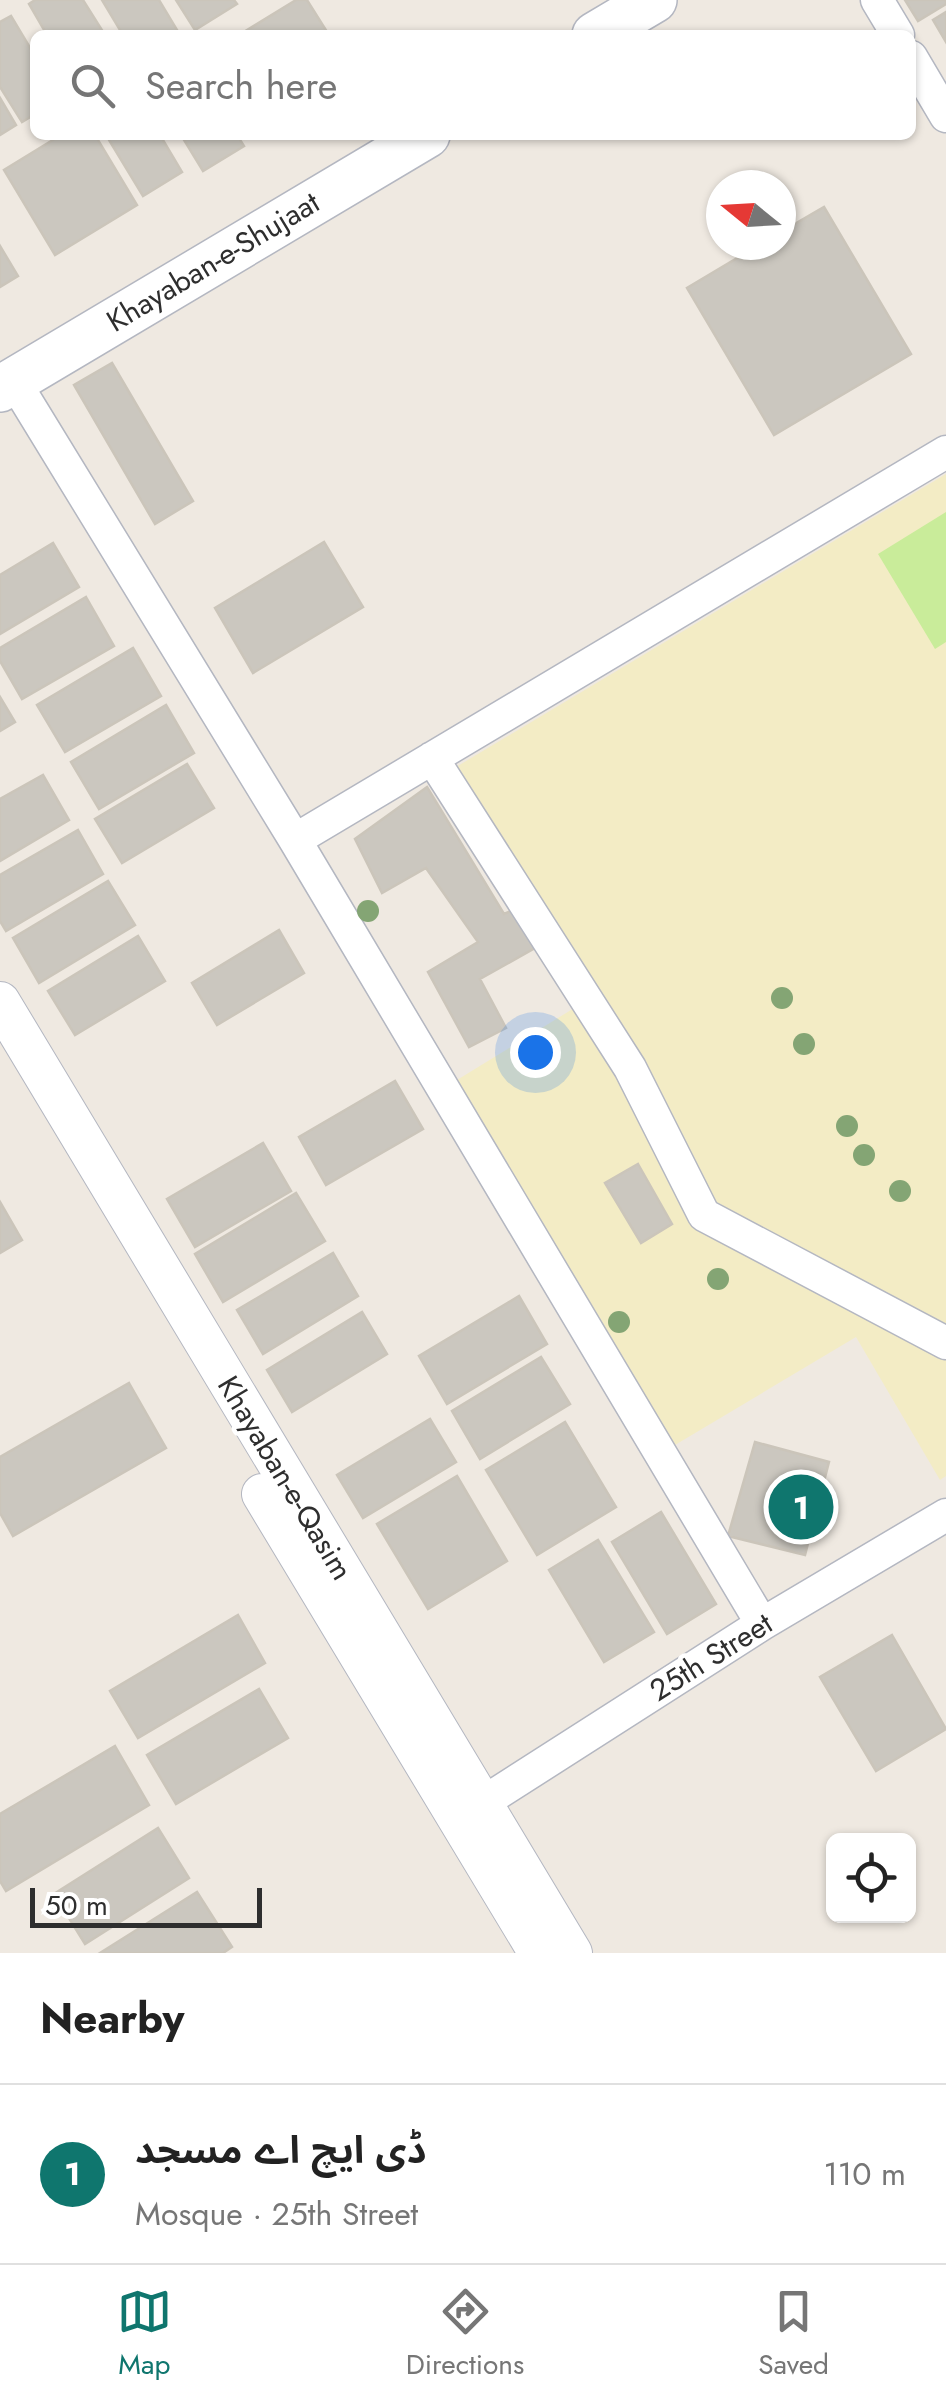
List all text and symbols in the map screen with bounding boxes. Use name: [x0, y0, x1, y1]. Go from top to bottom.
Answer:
search box: [30, 30, 916, 140]
icon: search: [65, 58, 120, 113]
text: Search here: [145, 58, 337, 113]
north arrow: [706, 170, 796, 260]
street label: Khayaban-e-Shujaat: [98, 181, 328, 342]
your location: [510, 1027, 561, 1078]
street label: Khayaban-e-Qasim: [207, 1368, 363, 1588]
pin: 1: [768, 1470, 834, 1544]
street label: 25th Street: [641, 1601, 781, 1711]
map controls: [826, 1833, 916, 1923]
button: locate: [826, 1833, 916, 1923]
scale bar: [30, 1883, 262, 1928]
text: 50 m: [45, 1885, 108, 1926]
text: Nearby: [40, 1988, 184, 2049]
text: ڈی ایچ اے مسجد: [135, 2122, 426, 2177]
text: 1: [64, 2151, 81, 2197]
text: 110 m: [823, 2151, 906, 2197]
text: Mosque · 25th Street: [135, 2191, 418, 2237]
tab: Map: [117, 2284, 172, 2385]
tab: Directions: [406, 2284, 524, 2385]
tab: Saved: [758, 2284, 829, 2385]

